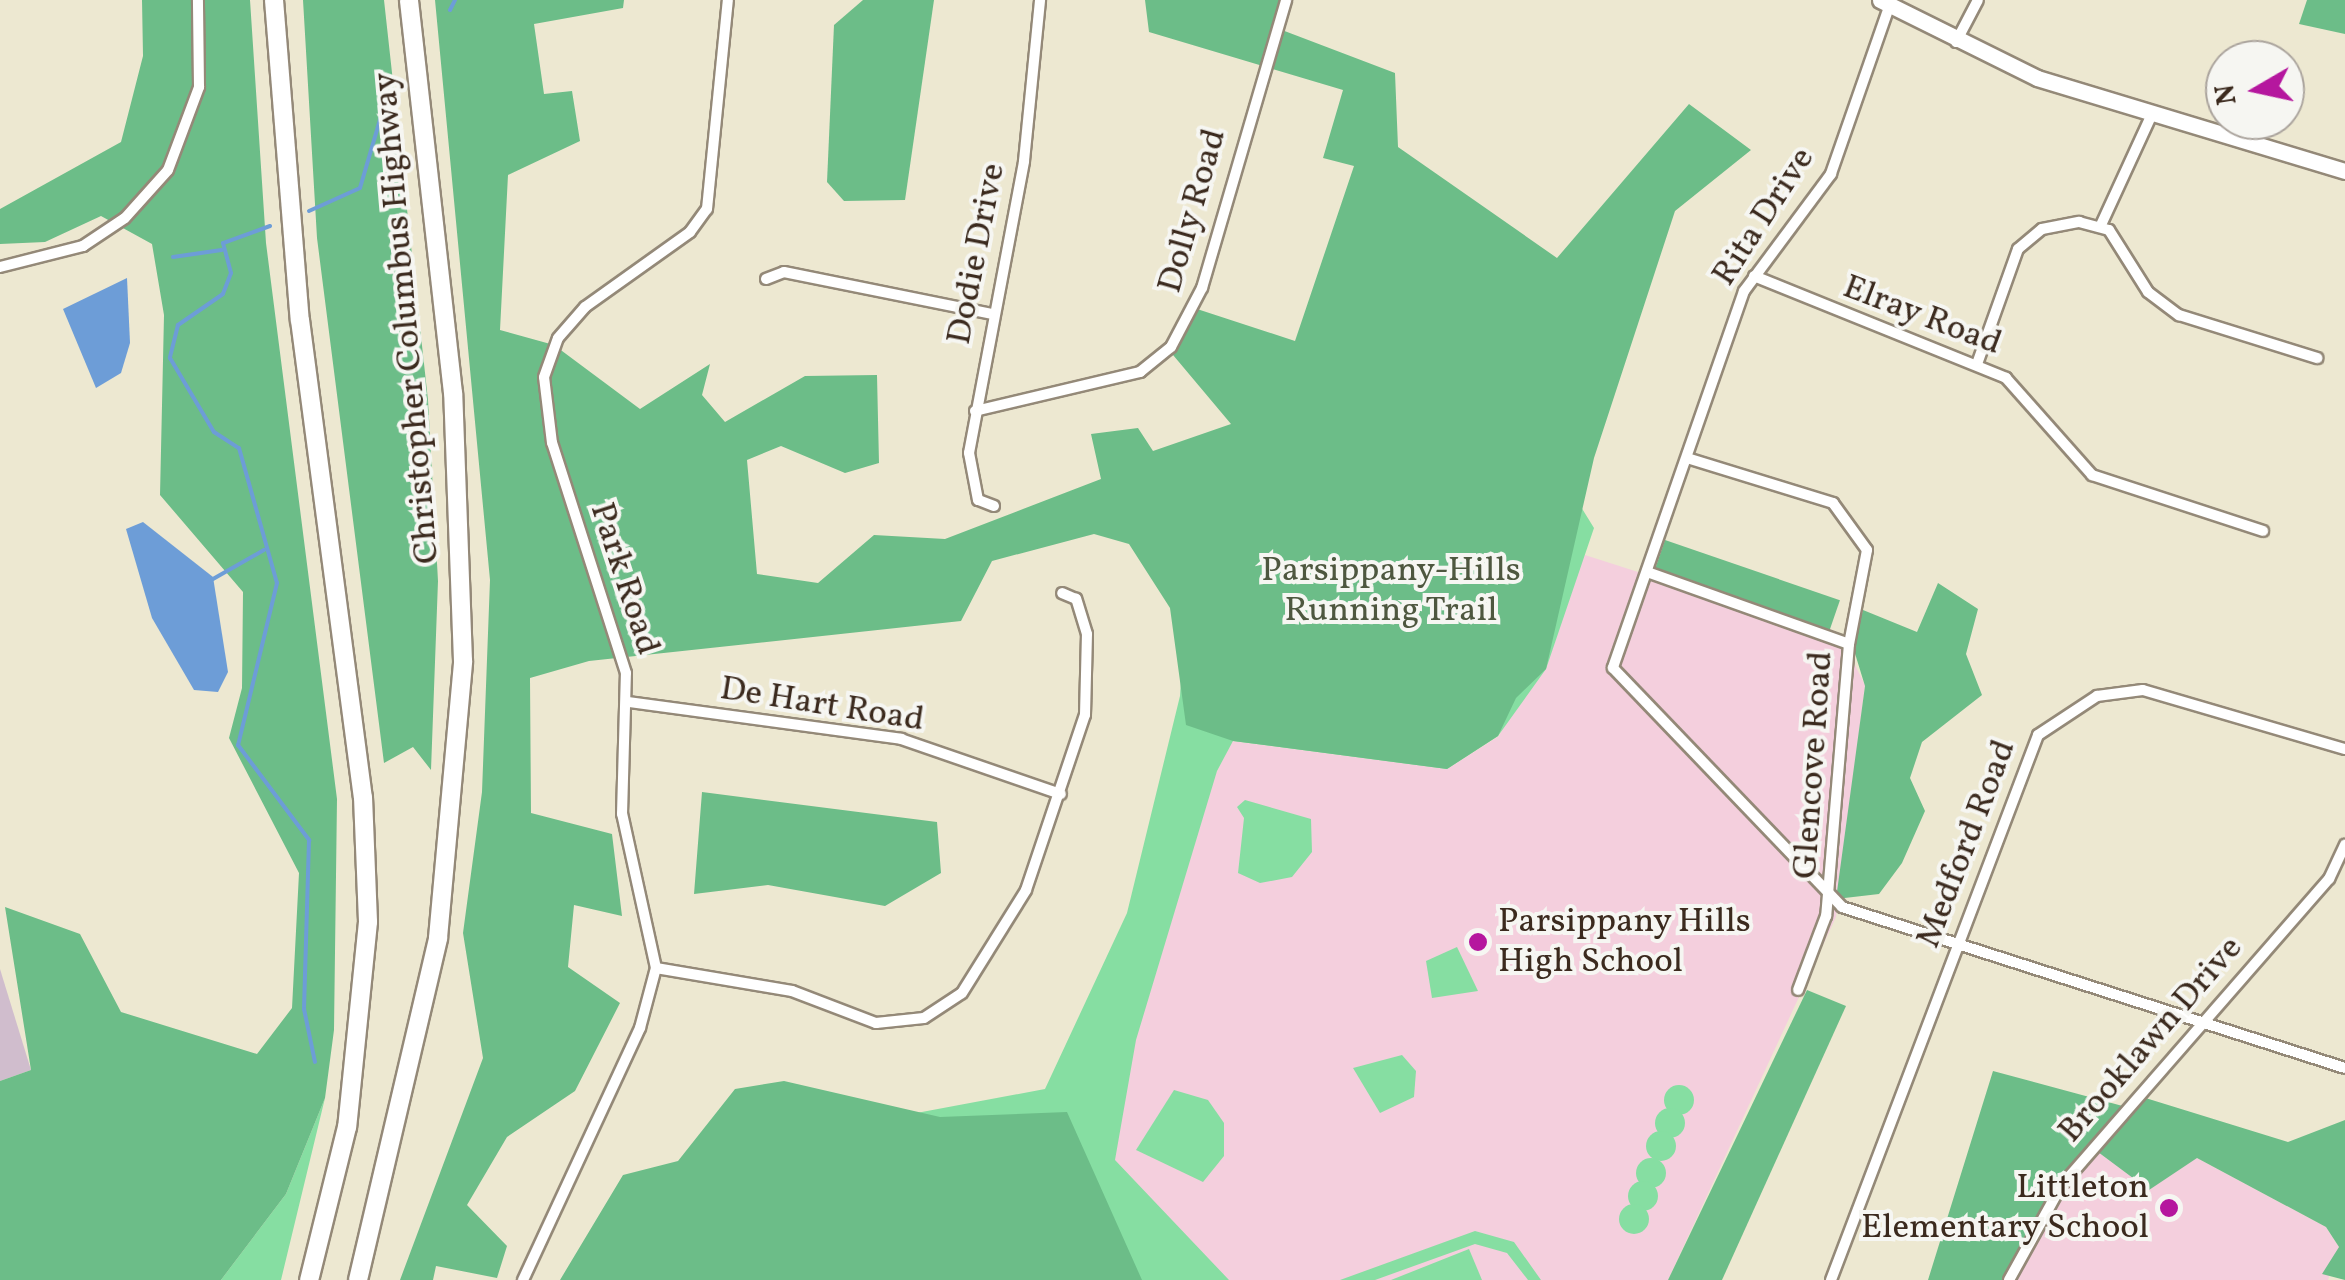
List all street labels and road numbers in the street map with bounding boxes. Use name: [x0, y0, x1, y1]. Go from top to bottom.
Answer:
street label: Christopher Columbus Highway: [365, 71, 449, 565]
street label: Dolly Road: [1149, 124, 1237, 298]
street label: Rita Drive: [1704, 140, 1824, 294]
street label: Dodie Drive: [939, 160, 1015, 348]
street label: Elray Road: [1836, 266, 2008, 366]
street label: Park Road: [580, 498, 668, 660]
street label: Glencove Road: [1785, 650, 1843, 880]
street label: De Hart Road: [717, 668, 927, 742]
street label: Medford Road: [1908, 734, 2026, 954]
street label: Brooklawn Drive: [2050, 928, 2252, 1152]

